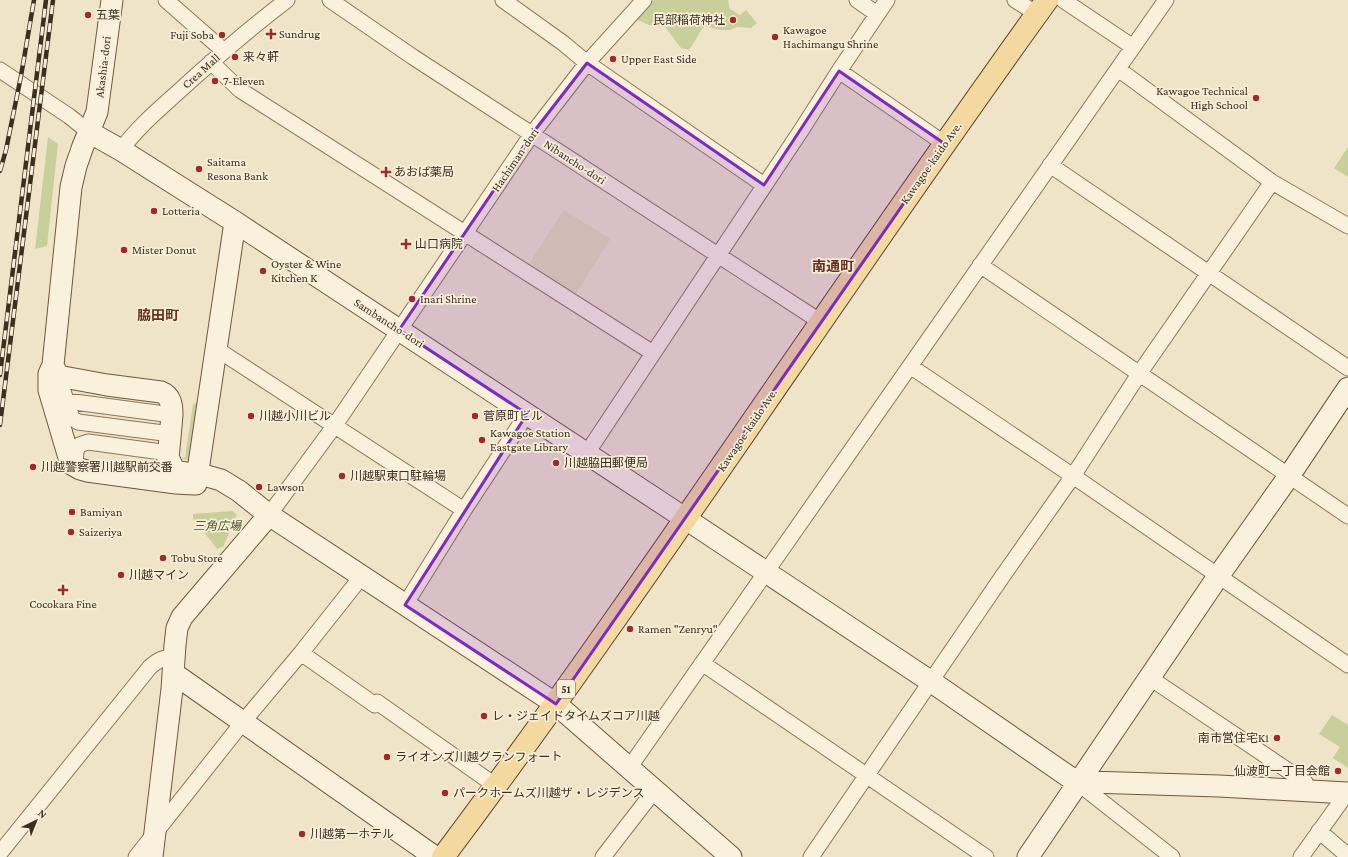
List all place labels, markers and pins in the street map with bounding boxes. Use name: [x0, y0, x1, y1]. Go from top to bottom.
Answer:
place label: 五葉: [96, 8, 120, 22]
marker: 五葉: [83, 10, 93, 20]
place label: 民部稲荷神社: [653, 13, 725, 27]
marker: 民部稲荷神社: [728, 15, 738, 25]
place label: Kawagoe Hachimangu Shrine: [783, 23, 878, 51]
place label: Sundrug: [279, 27, 320, 41]
place label: Fuji Soba: [170, 28, 214, 42]
marker: Sundrug: [266, 29, 276, 39]
marker: Fuji Soba: [217, 30, 227, 40]
marker: Kawagoe Hachimangu Shrine: [770, 32, 780, 42]
place label: 来々軒: [243, 50, 279, 64]
marker: 来々軒: [230, 52, 240, 62]
place label: Upper East Side: [621, 52, 697, 66]
marker: Upper East Side: [608, 54, 618, 64]
place label: 7-Eleven: [223, 74, 265, 88]
marker: 7-Eleven: [210, 76, 220, 86]
place label: Kawagoe Technical High School: [1156, 84, 1248, 112]
marker: Kawagoe Technical High School: [1251, 93, 1261, 103]
place label: Saitama Resona Bank: [207, 155, 268, 183]
marker: Saitama Resona Bank: [194, 164, 204, 174]
place label: あおば薬局: [394, 165, 454, 179]
marker: あおば薬局: [381, 167, 391, 177]
place label: Lotteria: [162, 204, 200, 218]
marker: Lotteria: [149, 206, 159, 216]
place label: 山口病院: [415, 237, 463, 251]
marker: 山口病院: [400, 238, 412, 250]
place label: Mister Donut: [132, 243, 197, 257]
marker: Mister Donut: [119, 245, 129, 255]
place label: Oyster & Wine Kitchen K: [271, 257, 341, 285]
marker: Oyster & Wine Kitchen K: [258, 266, 268, 276]
place label: Inari Shrine: [420, 292, 476, 306]
marker: Inari Shrine: [407, 294, 417, 304]
place label: 川越小川ビル: [259, 409, 331, 423]
place label: 菅原町ビル: [483, 409, 543, 423]
marker: 川越小川ビル: [246, 411, 256, 421]
marker: 菅原町ビル: [470, 411, 480, 421]
place label: Kawagoe Station Eastgate Library: [490, 426, 571, 454]
marker: Kawagoe Station Eastgate Library: [477, 435, 487, 445]
place label: 川越脇田郵便局: [564, 456, 648, 470]
marker: 川越脇田郵便局: [551, 458, 561, 468]
place label: 川越警察署川越駅前交番: [41, 460, 173, 474]
marker: 川越警察署川越駅前交番: [28, 462, 38, 472]
place label: 川越駅東口駐輪場: [350, 469, 446, 483]
marker: 川越駅東口駐輪場: [337, 471, 347, 481]
place label: Lawson: [267, 480, 305, 494]
marker: Lawson: [254, 482, 264, 492]
place label: Bamiyan: [80, 505, 123, 519]
marker: Bamiyan: [67, 507, 77, 517]
place label: Saizeriya: [79, 525, 123, 539]
marker: Saizeriya: [66, 527, 76, 537]
place label: Tobu Store: [171, 551, 223, 565]
marker: Tobu Store: [158, 553, 168, 563]
place label: 川越マイン: [129, 568, 189, 582]
marker: 川越マイン: [116, 570, 126, 580]
marker: Cocokara Fine: [58, 585, 68, 595]
place label: Cocokara Fine: [29, 597, 97, 611]
place label: Ramen "Zenryu": [638, 622, 718, 636]
marker: Ramen "Zenryu": [625, 624, 635, 634]
place label: レ・ジェイドタイムズコア川越: [492, 709, 660, 723]
marker: レ・ジェイドタイムズコア川越: [479, 711, 489, 721]
place label: 南市営住宅K1: [1198, 731, 1269, 745]
marker: 南市営住宅K1: [1272, 733, 1282, 743]
place label: ライオンズ川越グランフォート: [395, 750, 562, 764]
marker: ライオンズ川越グランフォート: [382, 752, 392, 762]
place label: 仙波町一丁目会館: [1234, 764, 1330, 778]
marker: 仙波町一丁目会館: [1333, 766, 1343, 776]
place label: パークホームズ川越ザ・レジデンス: [453, 786, 644, 800]
marker: パークホームズ川越ザ・レジデンス: [440, 788, 450, 798]
place label: 川越第一ホテル: [310, 827, 394, 841]
marker: 川越第一ホテル: [297, 829, 307, 839]

